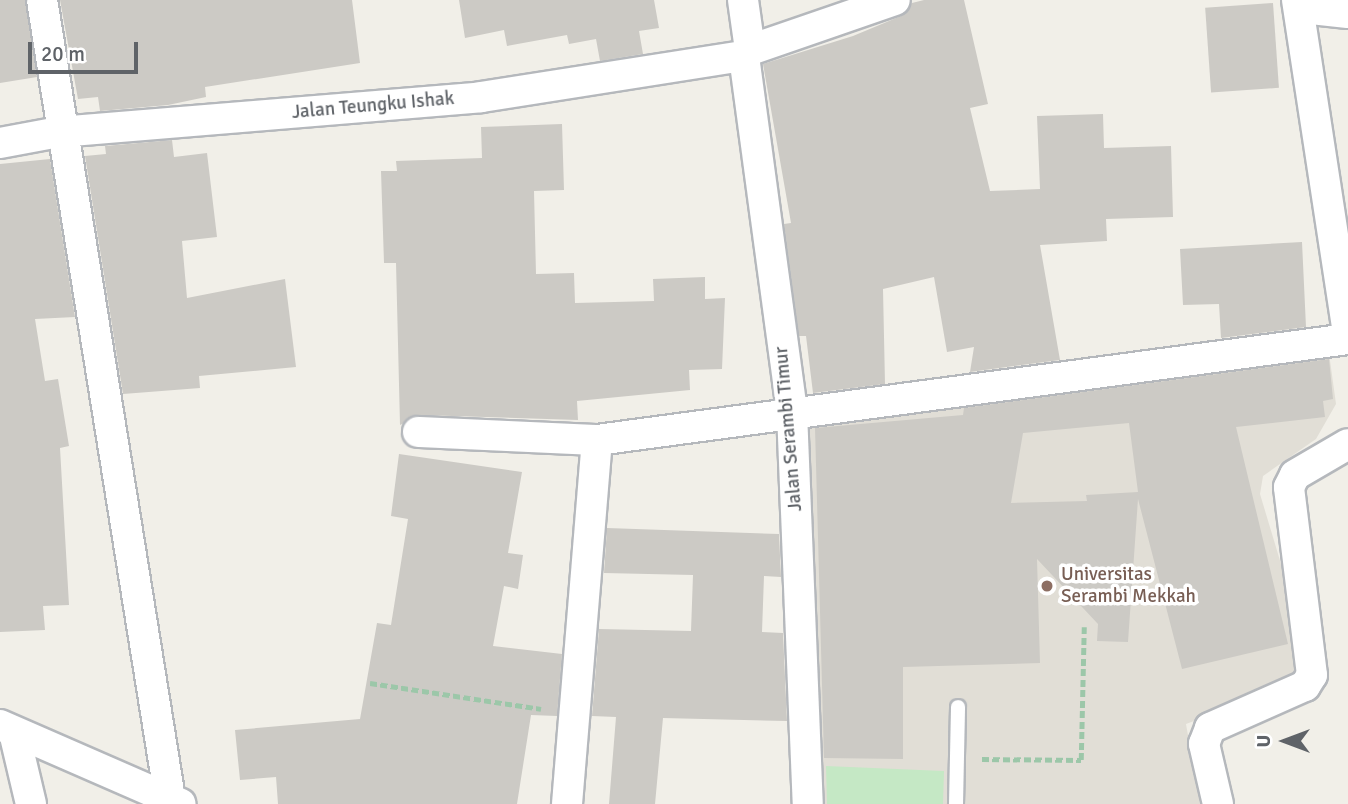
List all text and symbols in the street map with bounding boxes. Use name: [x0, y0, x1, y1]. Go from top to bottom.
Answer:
scale bar: [32, 28, 142, 72]
text: 20 m: [41, 41, 85, 67]
street label: Jalan Teungku Ishak: [291, 88, 455, 124]
street label: Jalan Serambi Timur: [770, 346, 808, 512]
place label: Universitas Serambi Mekkah: [1061, 564, 1196, 608]
marker: Universitas Serambi Mekkah: [1039, 578, 1055, 594]
north arrow: [1250, 706, 1320, 776]
text: U: [1252, 735, 1276, 747]

